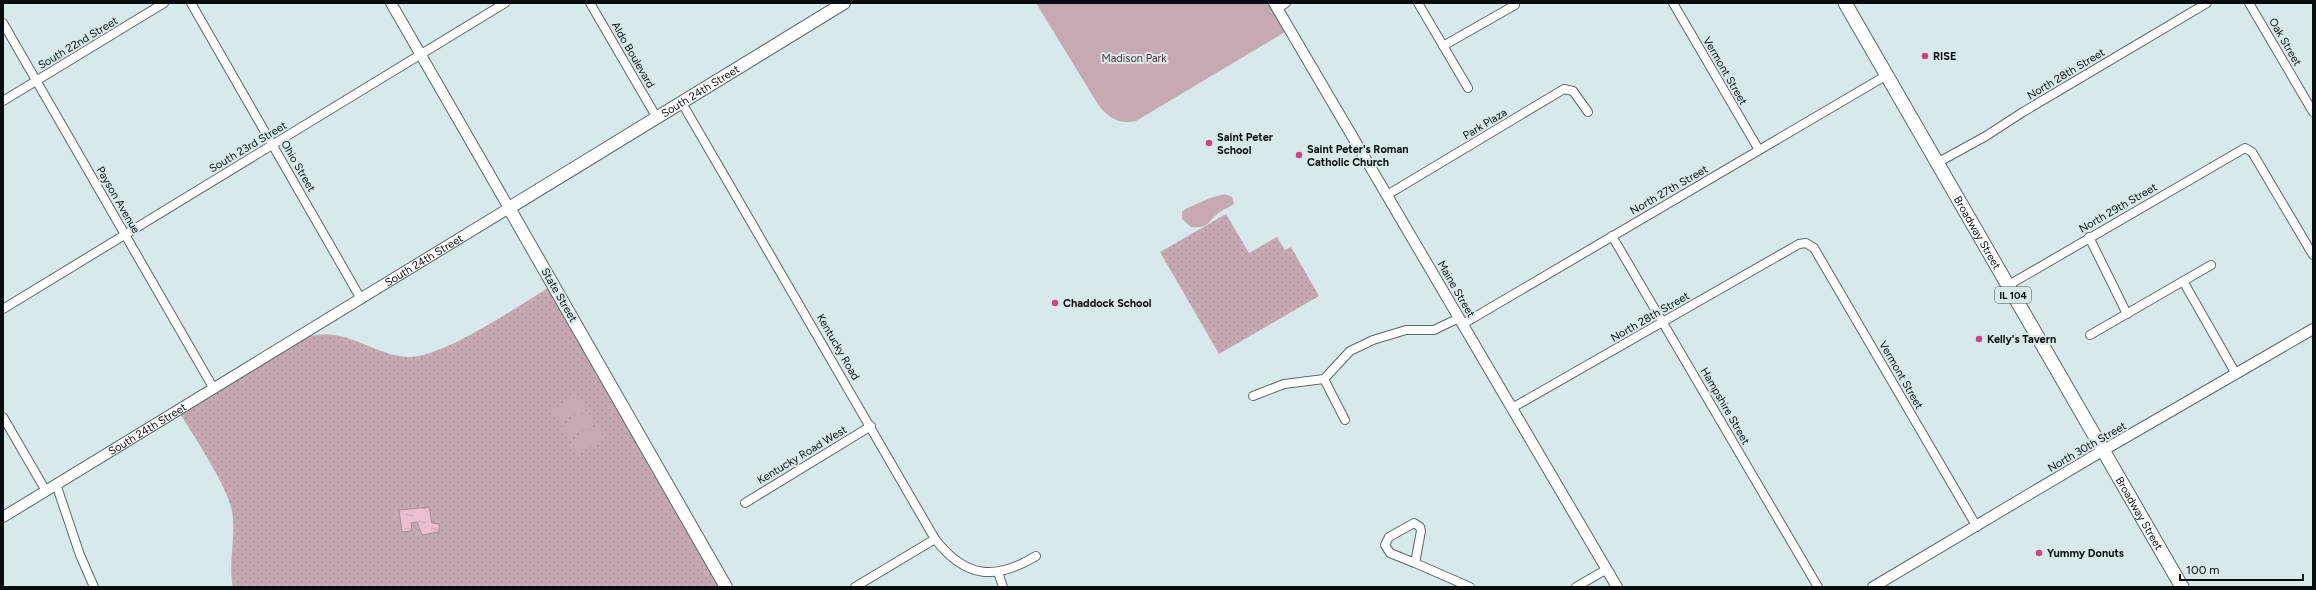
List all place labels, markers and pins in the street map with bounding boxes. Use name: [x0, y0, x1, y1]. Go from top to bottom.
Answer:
place label: RISE: [1933, 50, 1956, 63]
marker: RISE: [1920, 51, 1930, 61]
place label: Saint Peter School: [1217, 131, 1274, 157]
marker: Saint Peter School: [1204, 138, 1214, 148]
place label: Saint Peter's Roman Catholic Church: [1307, 143, 1409, 169]
marker: Saint Peter's Roman Catholic Church: [1294, 150, 1304, 160]
place label: Chaddock School: [1063, 297, 1152, 310]
marker: Chaddock School: [1050, 298, 1060, 308]
place label: Kelly's Tavern: [1987, 333, 2056, 346]
marker: Kelly's Tavern: [1974, 334, 1984, 344]
place label: Yummy Donuts: [2047, 547, 2124, 560]
marker: Yummy Donuts: [2034, 548, 2044, 558]

